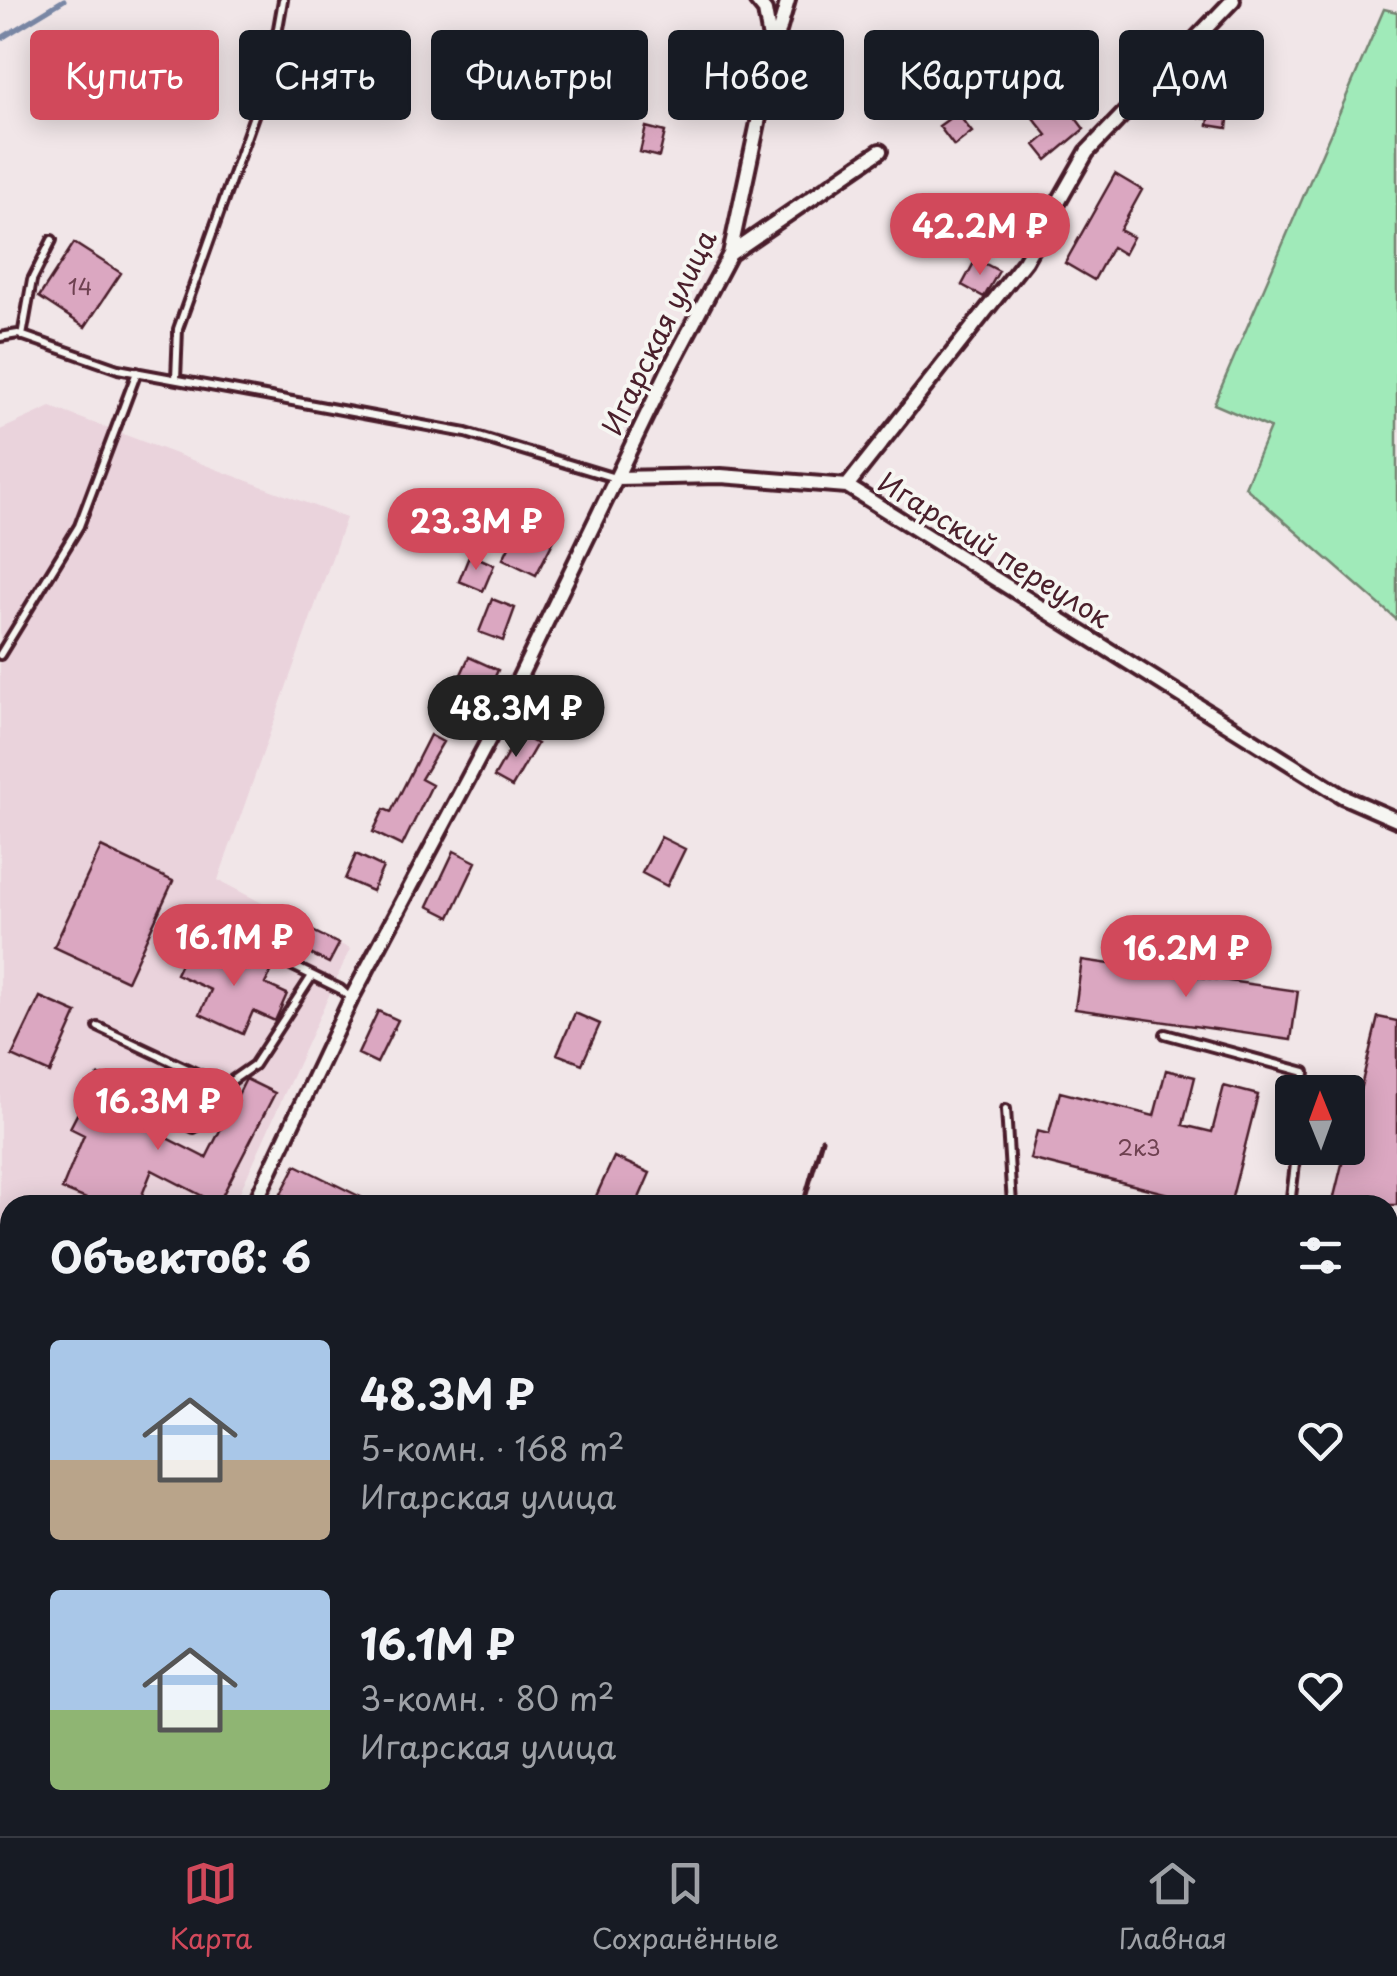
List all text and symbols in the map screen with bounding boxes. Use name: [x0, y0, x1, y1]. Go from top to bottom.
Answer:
chip: Купить: [30, 30, 219, 120]
chip: Снять: [239, 30, 411, 120]
chip: Фильтры: [431, 30, 648, 120]
chip: Новое: [668, 30, 844, 120]
chip: Квартира: [864, 30, 1099, 120]
chip: Дом: [1119, 30, 1264, 120]
pin: 42.2M ₽: [888, 193, 1072, 278]
text: 42.2M ₽: [912, 201, 1048, 249]
street label: Игарская улица: [590, 222, 727, 442]
house number: 14: [68, 269, 92, 302]
street label: Игарский переулок: [870, 460, 1120, 638]
pin: 23.3M ₽: [384, 488, 568, 573]
text: 23.3M ₽: [410, 496, 543, 544]
pin: 48.3M ₽: [424, 675, 608, 760]
text: 48.3M ₽: [450, 683, 582, 731]
pin: 16.1M ₽: [142, 904, 326, 989]
text: 16.1M ₽: [175, 912, 293, 960]
pin: 16.2M ₽: [1094, 915, 1278, 1000]
text: 16.2M ₽: [1123, 923, 1249, 971]
pin: 16.3M ₽: [66, 1068, 250, 1153]
north arrow: [1275, 1075, 1365, 1165]
map controls: [1275, 1075, 1365, 1165]
text: 16.3M ₽: [95, 1076, 221, 1124]
house number: 2к3: [1117, 1130, 1161, 1163]
text: Объектов: 6: [50, 1224, 311, 1287]
icon: filters: [1293, 1228, 1348, 1283]
text: 48.3M ₽: [360, 1361, 535, 1424]
icon: home: [130, 1380, 250, 1500]
icon: heart: [1293, 1413, 1348, 1468]
text: 5-комн. · 168 m²: [360, 1424, 624, 1472]
text: Игарская улица: [360, 1472, 616, 1520]
text: 16.1M ₽: [360, 1611, 515, 1674]
icon: home: [130, 1630, 250, 1750]
icon: heart: [1293, 1663, 1348, 1718]
text: 3-комн. · 80 m²: [360, 1674, 614, 1722]
text: Игарская улица: [360, 1722, 616, 1770]
tab: Карта: [170, 1856, 252, 1959]
tab: Сохранённые: [592, 1856, 779, 1959]
tab: Главная: [1119, 1856, 1227, 1959]

